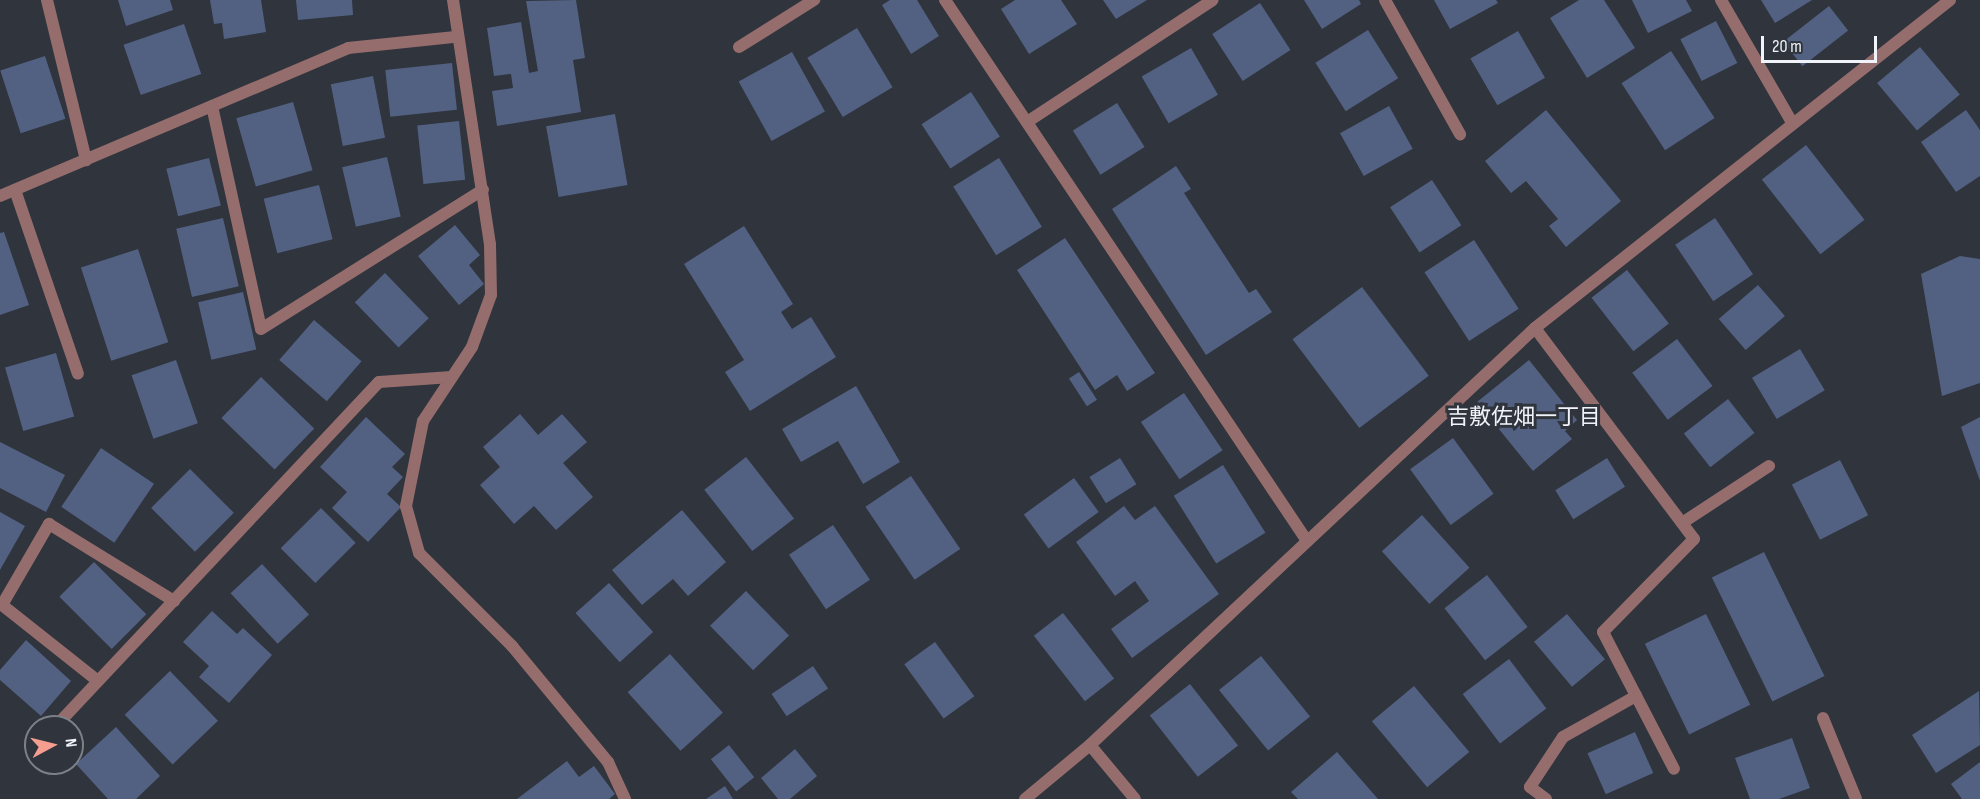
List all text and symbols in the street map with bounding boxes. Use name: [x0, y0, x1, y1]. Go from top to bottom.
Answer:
scale bar: [1764, 24, 1880, 62]
text: 20 m: [1772, 36, 1802, 57]
district label: 吉敷佐畑一丁目: [1447, 405, 1601, 431]
north arrow: [24, 715, 84, 775]
text: N: [60, 738, 80, 748]

